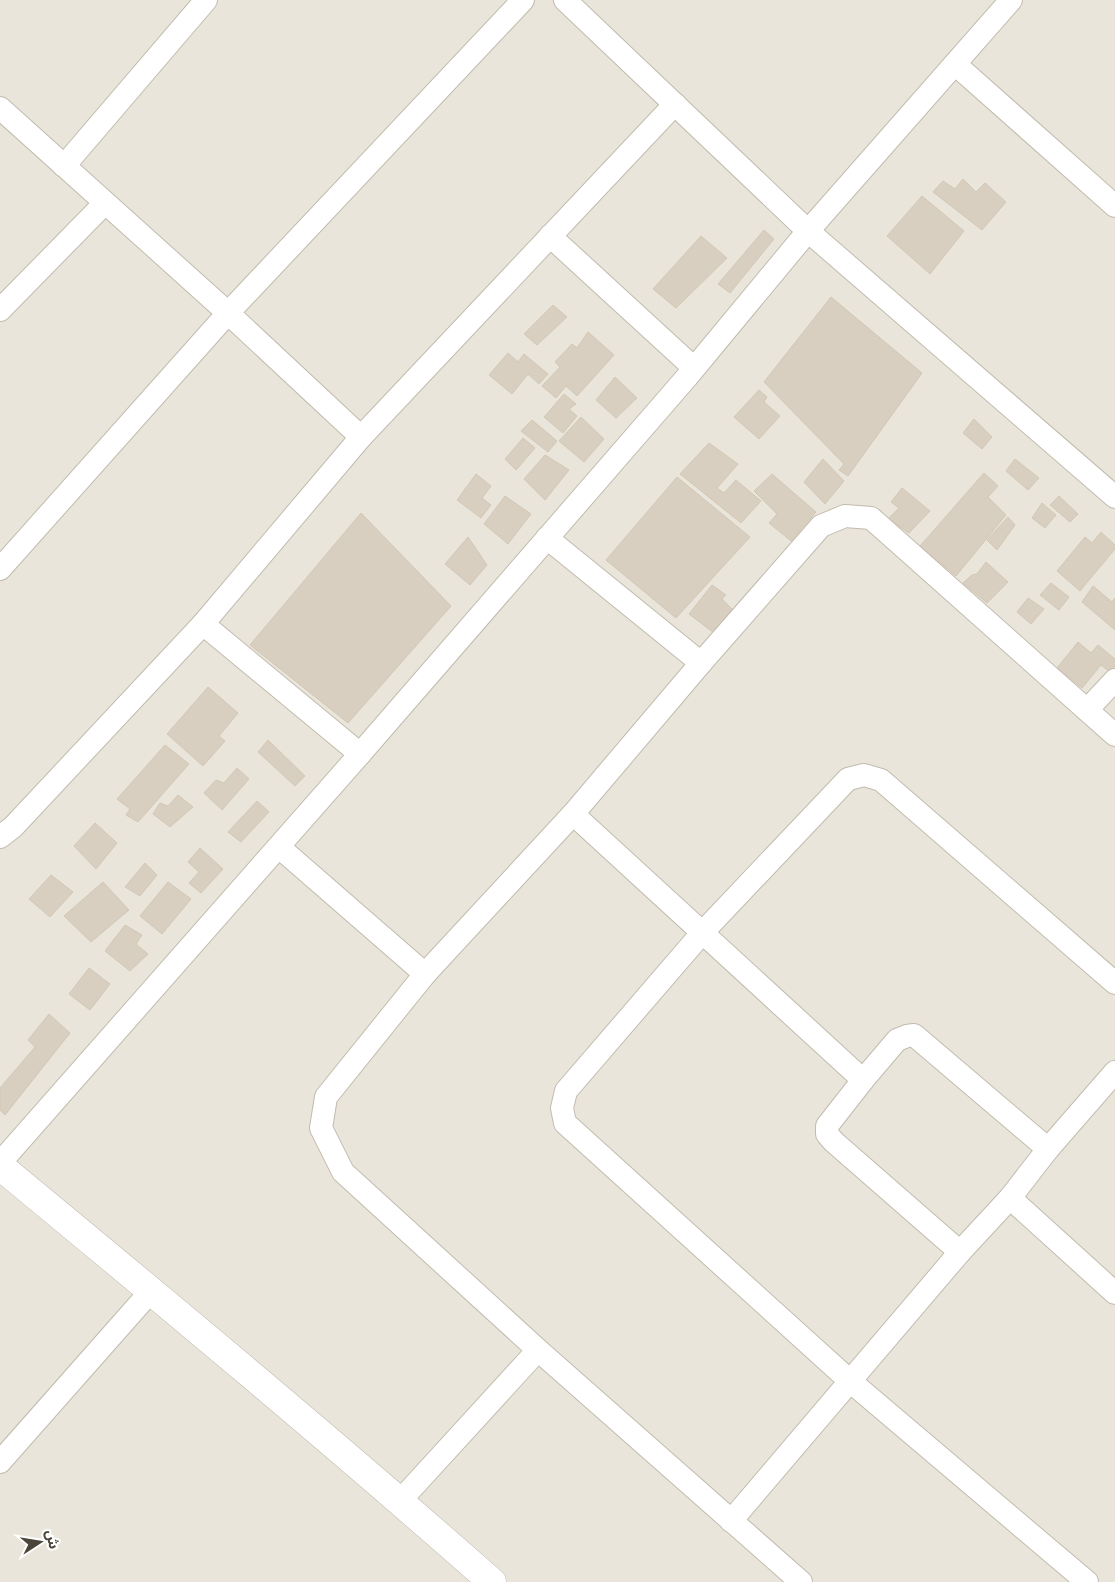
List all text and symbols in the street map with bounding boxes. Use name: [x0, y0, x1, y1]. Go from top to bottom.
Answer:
north arrow: [15, 1517, 65, 1567]
text: ش: [42, 1528, 64, 1551]

